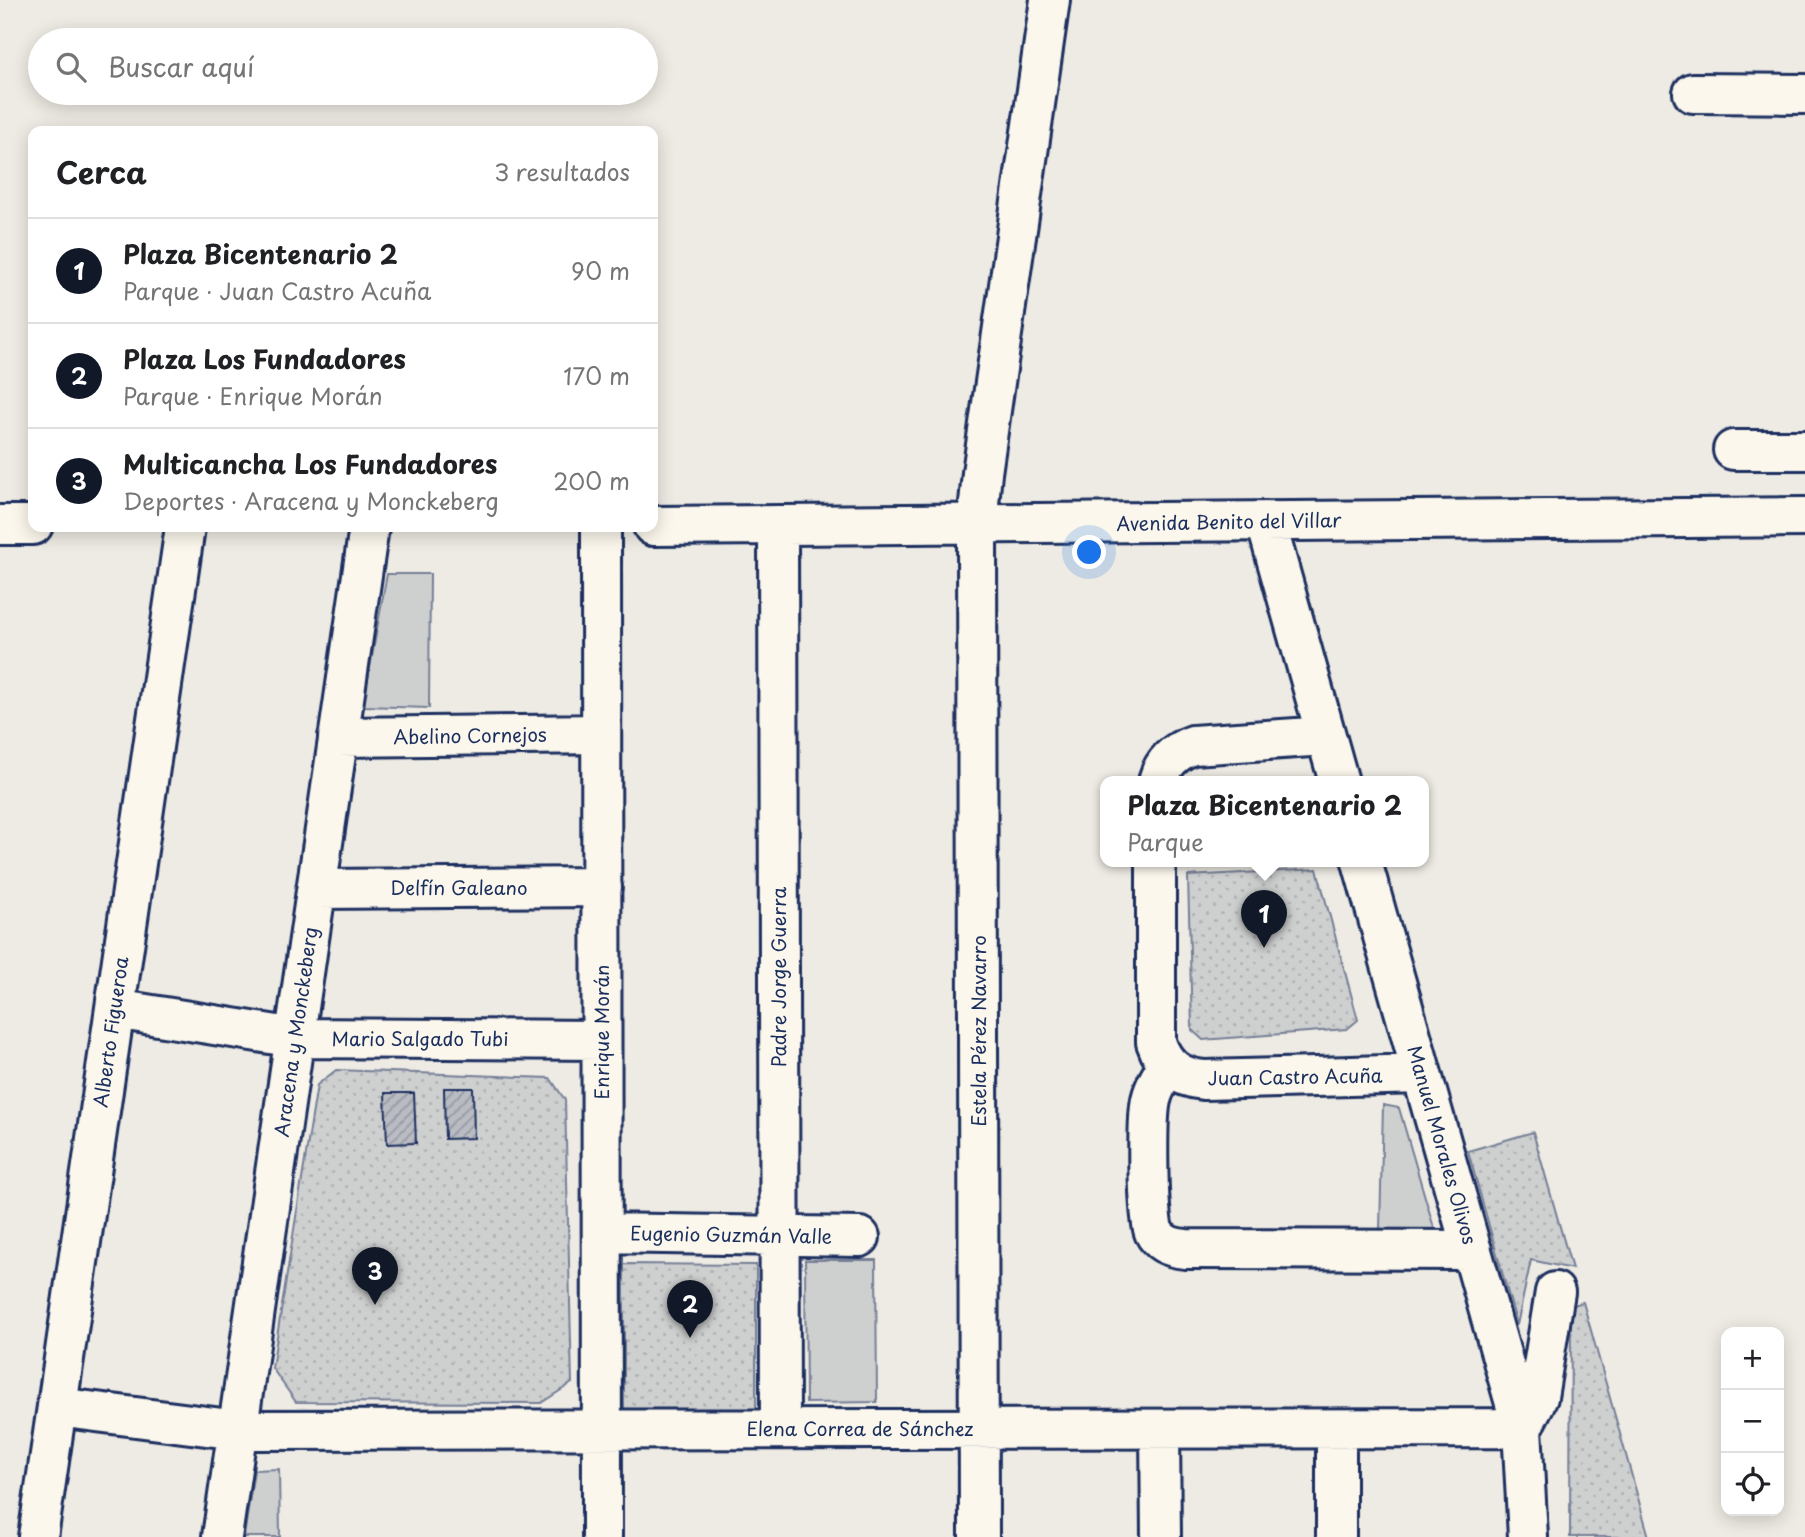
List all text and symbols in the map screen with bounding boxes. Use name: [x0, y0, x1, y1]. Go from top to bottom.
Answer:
search box: [28, 28, 658, 105]
text: Buscar aquí: [108, 47, 254, 86]
icon: search: [52, 48, 90, 86]
text: Cerca: [56, 149, 147, 194]
text: 3 resultados: [494, 154, 630, 189]
text: Plaza Bicentenario 2: [123, 234, 398, 273]
text: 1: [74, 253, 85, 288]
text: 90 m: [571, 253, 630, 288]
text: Parque · Juan Castro Acuña: [123, 273, 431, 308]
text: Plaza Los Fundadores: [123, 339, 406, 378]
text: 2: [71, 358, 87, 393]
text: 170 m: [563, 358, 630, 393]
text: Parque · Enrique Morán: [123, 378, 383, 413]
text: Multicancha Los Fundadores: [123, 444, 497, 483]
text: 3: [71, 463, 87, 498]
text: 200 m: [553, 463, 630, 498]
text: Deportes · Aracena y Monckeberg: [123, 483, 499, 518]
street label: Avenida Benito del Villar: [1116, 505, 1342, 537]
your location: [1072, 535, 1106, 569]
street label: Abelino Cornejos: [393, 720, 547, 750]
popup: [1100, 776, 1429, 867]
text: Plaza Bicentenario 2: [1127, 785, 1402, 824]
text: Parque: [1127, 824, 1204, 859]
street label: Delfín Galeano: [390, 873, 528, 901]
street label: Padre Jorge Guerra: [764, 887, 792, 1067]
pin: 1: [1241, 890, 1287, 948]
street label: Aracena y Monckeberg: [266, 925, 324, 1139]
street label: Estela Pérez Navarro: [964, 935, 992, 1127]
street label: Alberto Figueroa: [86, 955, 134, 1109]
street label: Enrique Morán: [587, 965, 615, 1099]
street label: Mario Salgado Tubi: [332, 1024, 508, 1052]
street label: Manuel Morales Olivos: [1401, 1042, 1485, 1247]
street label: Juan Castro Acuña: [1207, 1060, 1383, 1092]
street label: Eugenio Guzmán Valle: [630, 1218, 832, 1250]
pin: 3: [352, 1247, 398, 1305]
pin: 2: [667, 1280, 713, 1338]
map controls: [1721, 1327, 1784, 1516]
button: +: [1721, 1327, 1784, 1390]
button: −: [1721, 1390, 1784, 1453]
street label: Elena Correa de Sánchez: [746, 1414, 974, 1442]
button: locate: [1721, 1453, 1784, 1516]

